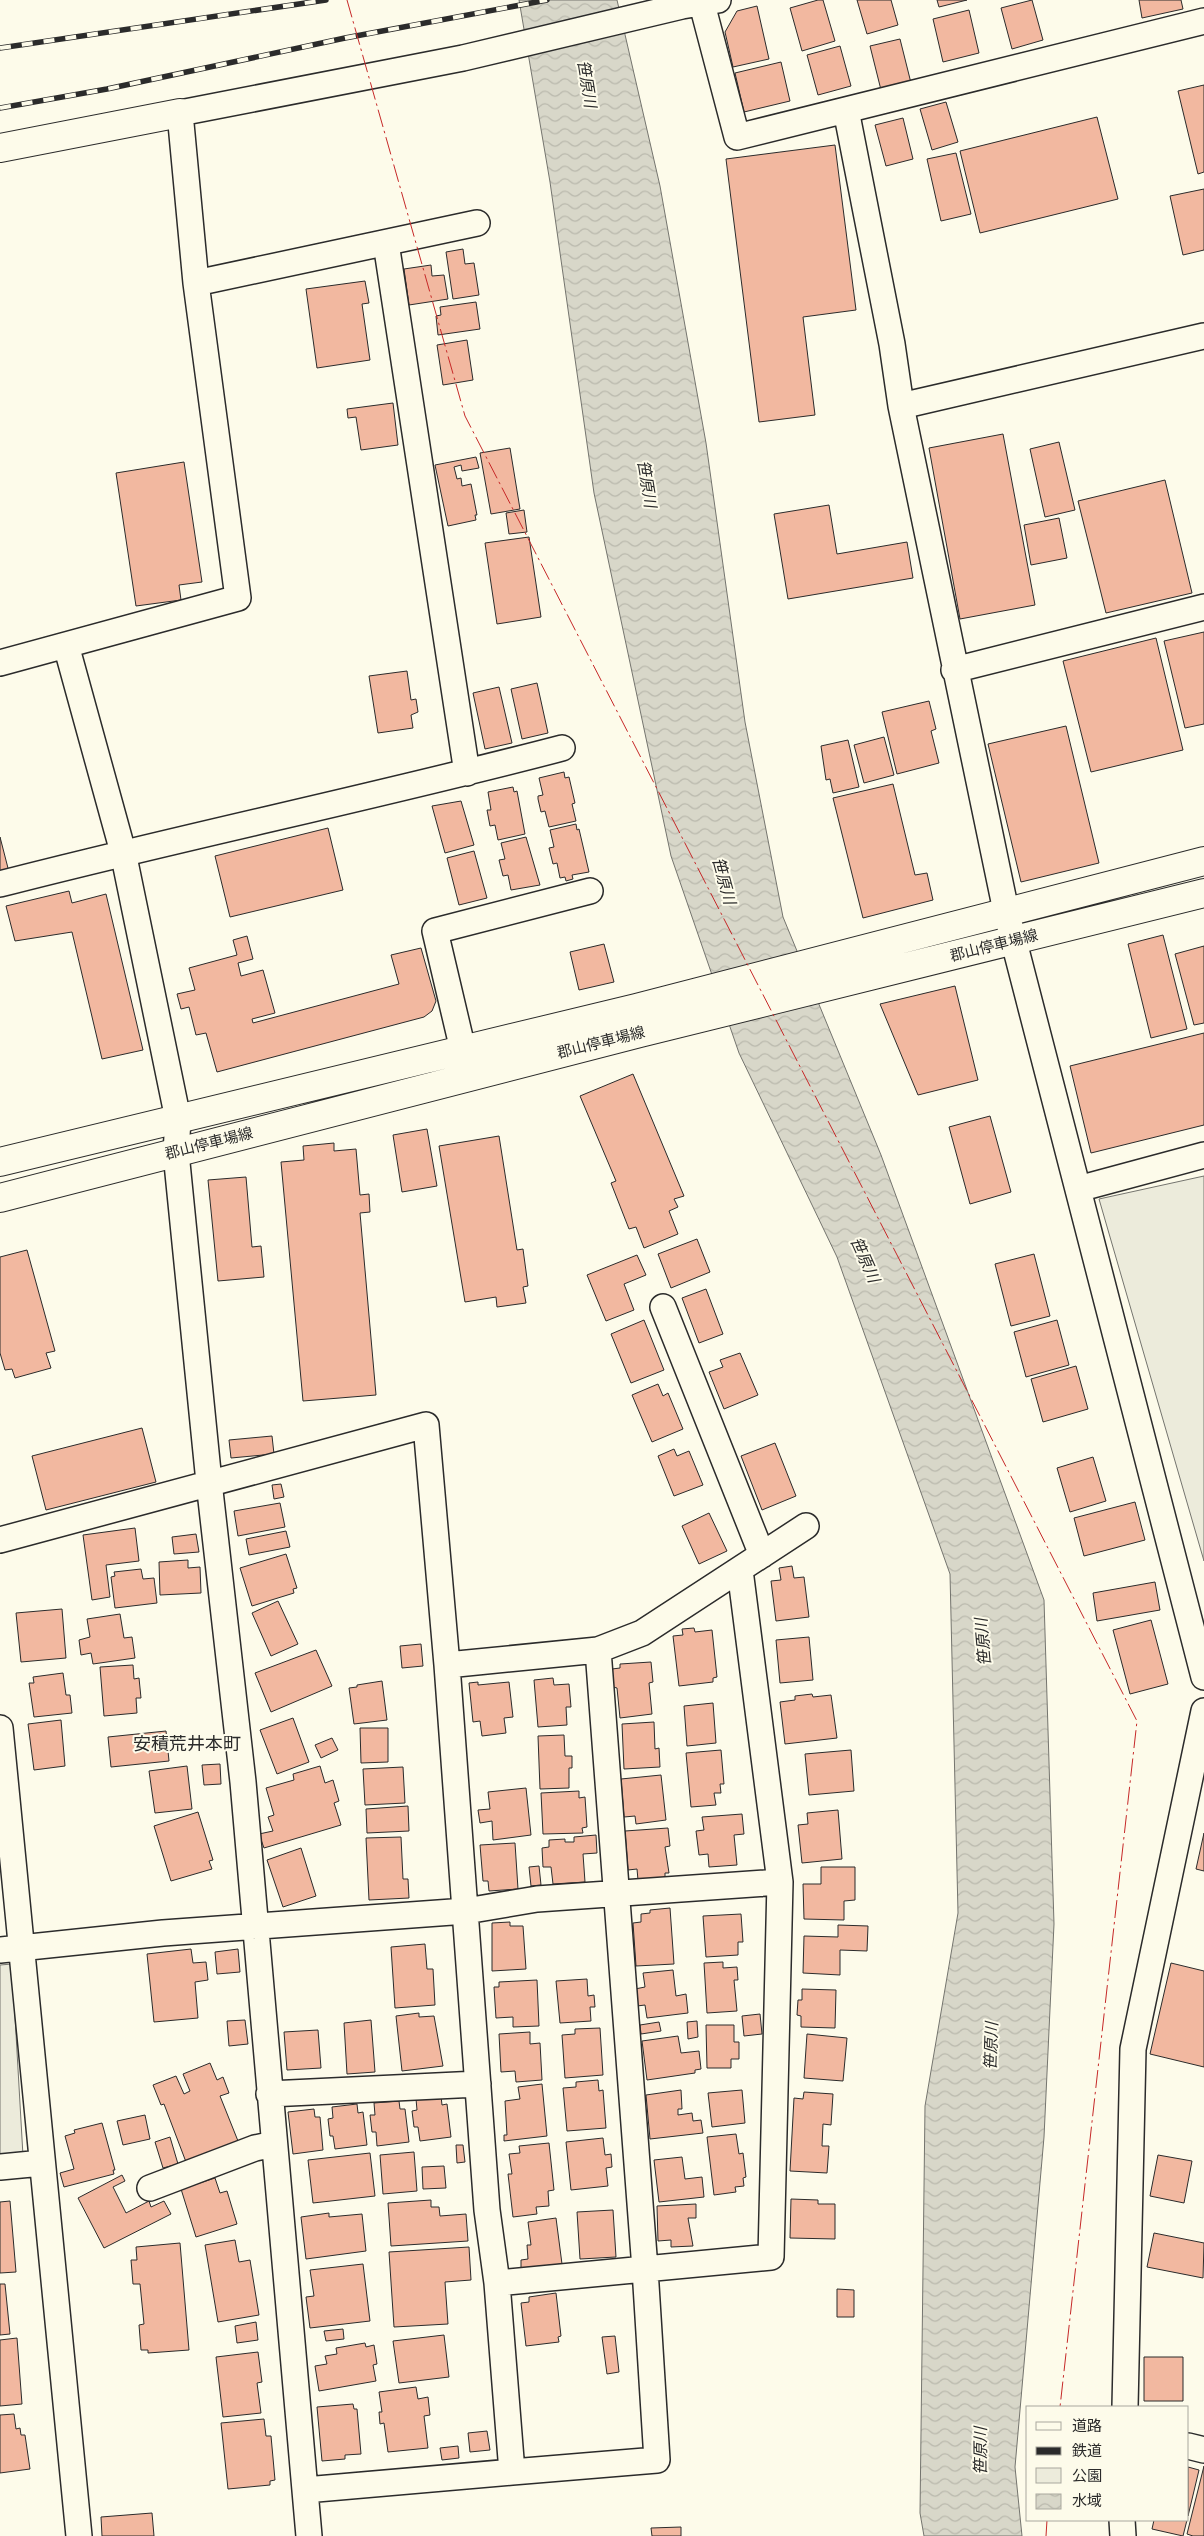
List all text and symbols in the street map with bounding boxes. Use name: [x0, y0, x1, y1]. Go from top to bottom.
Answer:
water label: 笹原川: [573, 59, 599, 111]
water label: 笹原川: [633, 459, 659, 511]
water label: 笹原川: [708, 855, 739, 909]
street label: 郡山停車場線: [948, 926, 1040, 966]
street label: 郡山停車場線: [555, 1023, 647, 1063]
street label: 郡山停車場線: [163, 1124, 255, 1164]
water label: 笹原川: [846, 1234, 883, 1288]
water label: 笹原川: [972, 1615, 996, 1667]
district label: 安積荒井本町: [133, 1734, 241, 1755]
water label: 笹原川: [982, 2020, 1002, 2070]
legend: [1026, 2406, 1189, 2521]
text: 道路: [1072, 2417, 1102, 2436]
water label: 笹原川: [972, 2425, 991, 2475]
text: 鉄道: [1072, 2442, 1102, 2461]
text: 公園: [1072, 2467, 1102, 2486]
text: 水域: [1072, 2492, 1102, 2511]

